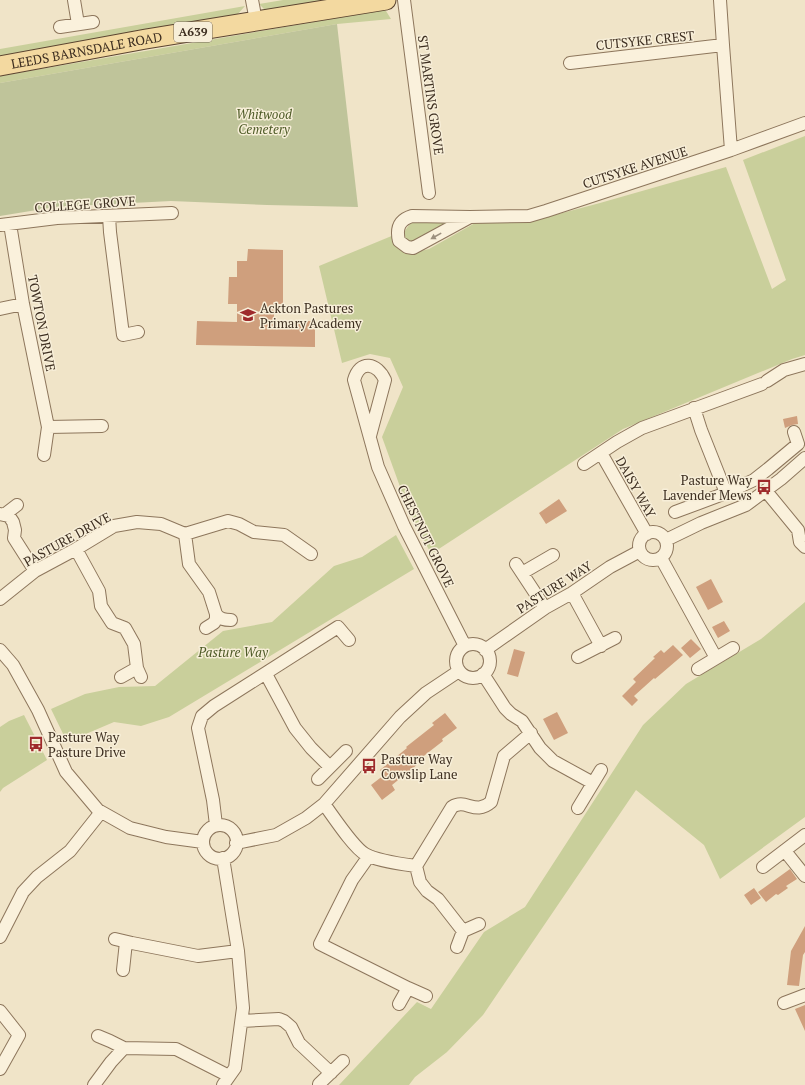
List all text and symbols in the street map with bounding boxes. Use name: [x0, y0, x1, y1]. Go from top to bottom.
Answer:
road number: A639: [174, 22, 212, 42]
street label: CUTSYKE CREST: [595, 26, 695, 54]
street label: LEEDS BARNSDALE ROAD: [9, 28, 164, 73]
street label: ST MARTINS GROVE: [414, 34, 448, 156]
park label: Whitwood Cemetery: [236, 105, 293, 138]
street label: CUTSYKE AVENUE: [580, 142, 690, 192]
street label: COLLEGE GROVE: [34, 191, 136, 217]
one-way arrow: [430, 233, 442, 239]
street label: TOWTON DRIVE: [24, 273, 60, 373]
place label: Ackton Pastures Primary Academy: [260, 299, 362, 332]
school or university icon: Ackton Pastures Primary Academy: [239, 306, 257, 324]
street label: DAISY WAY: [612, 453, 661, 521]
place label: Pasture Way Lavender Mews: [663, 471, 752, 504]
bus stop icon: Pasture Way Lavender Mews: [755, 478, 773, 496]
street label: CHESTNUT GROVE: [393, 482, 459, 590]
street label: PASTURE DRIVE: [20, 508, 114, 570]
street label: PASTURE WAY: [513, 556, 596, 617]
park label: Pasture Way: [197, 643, 269, 661]
place label: Pasture Way Pasture Drive: [48, 728, 126, 761]
bus stop icon: Pasture Way Pasture Drive: [27, 735, 45, 753]
place label: Pasture Way Cowslip Lane: [381, 750, 458, 783]
bus stop icon: Pasture Way Cowslip Lane: [360, 757, 378, 775]

